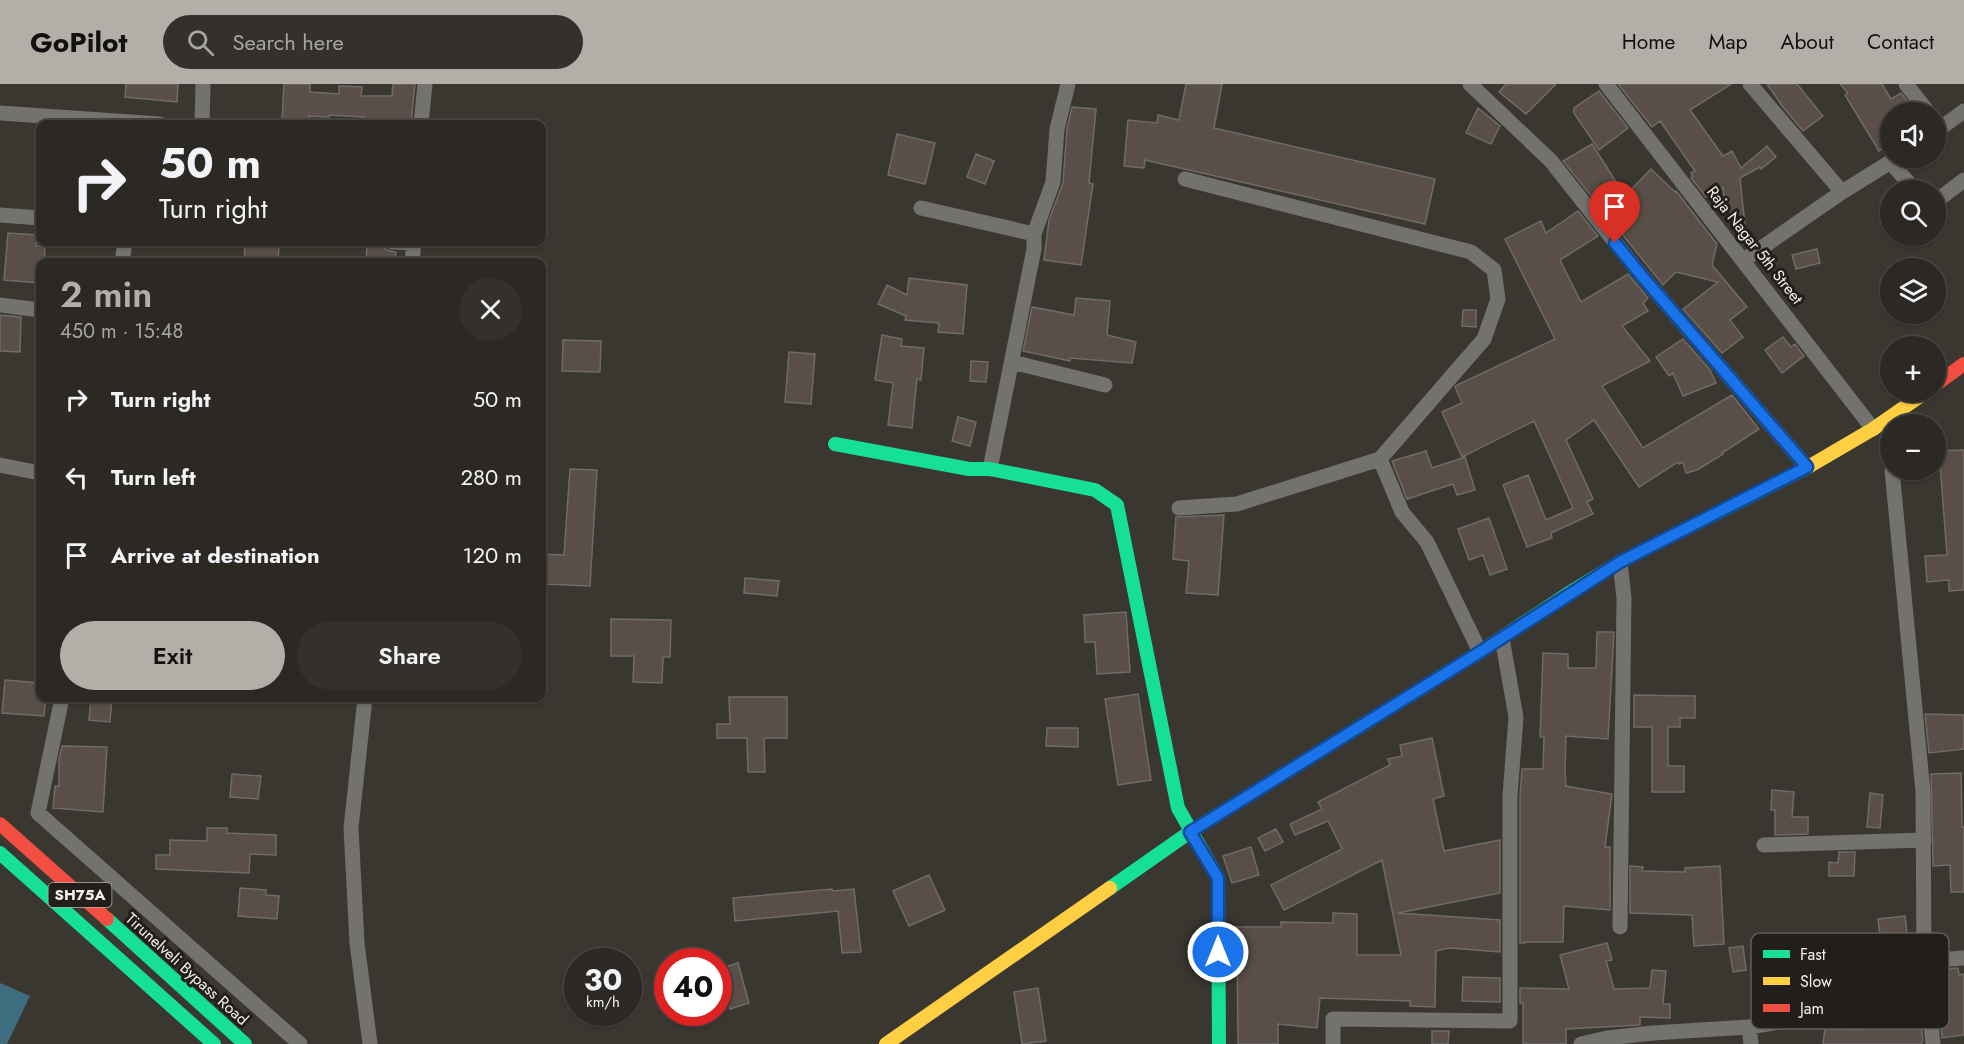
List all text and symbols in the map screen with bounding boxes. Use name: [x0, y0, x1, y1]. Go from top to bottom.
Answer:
search box: [163, 15, 583, 69]
text: GoPilot: [30, 22, 127, 63]
icon: search: [184, 26, 217, 59]
text: Search here: [232, 26, 344, 58]
text: Home: [1622, 27, 1675, 57]
text: Map: [1708, 27, 1748, 57]
text: About: [1781, 27, 1834, 57]
text: Contact: [1867, 27, 1934, 57]
map controls: [1880, 102, 1946, 480]
button: sound: [1880, 102, 1946, 168]
text: 50 m: [159, 133, 261, 194]
icon: right: [60, 144, 138, 222]
button: search: [1880, 180, 1946, 246]
pin: [1589, 181, 1640, 243]
street label: Raja Nagar 5th Street: [1701, 181, 1809, 309]
text: Turn right: [159, 189, 267, 228]
icon: arrive: [1598, 190, 1631, 223]
button: layers: [1880, 258, 1946, 324]
text: 2 min: [60, 268, 152, 320]
button: close: [459, 278, 522, 341]
text: 450 m · 15:48: [60, 317, 183, 346]
button: +: [1880, 336, 1946, 402]
icon: right: [60, 383, 93, 416]
text: Turn right: [111, 383, 211, 415]
text: 50 m: [473, 383, 522, 415]
button: −: [1880, 414, 1946, 480]
icon: left: [60, 461, 93, 494]
text: Turn left: [111, 461, 196, 493]
text: 280 m: [461, 461, 522, 493]
icon: arrive: [60, 539, 93, 572]
text: Arrive at destination: [111, 539, 320, 571]
text: 120 m: [463, 539, 522, 571]
button: Exit: [60, 621, 285, 690]
button: Share: [297, 621, 522, 690]
road number: SH75A: [48, 883, 112, 907]
street label: Tirunelveli Bypass Road: [120, 907, 254, 1031]
position arrow: [1186, 920, 1250, 984]
legend: [1751, 933, 1949, 1029]
text: Fast: [1800, 943, 1826, 966]
speed limit sign: 40: [654, 948, 732, 1026]
text: 30: [584, 958, 622, 1001]
text: Slow: [1800, 970, 1832, 993]
text: km/h: [586, 991, 620, 1013]
text: Jam: [1798, 997, 1824, 1020]

